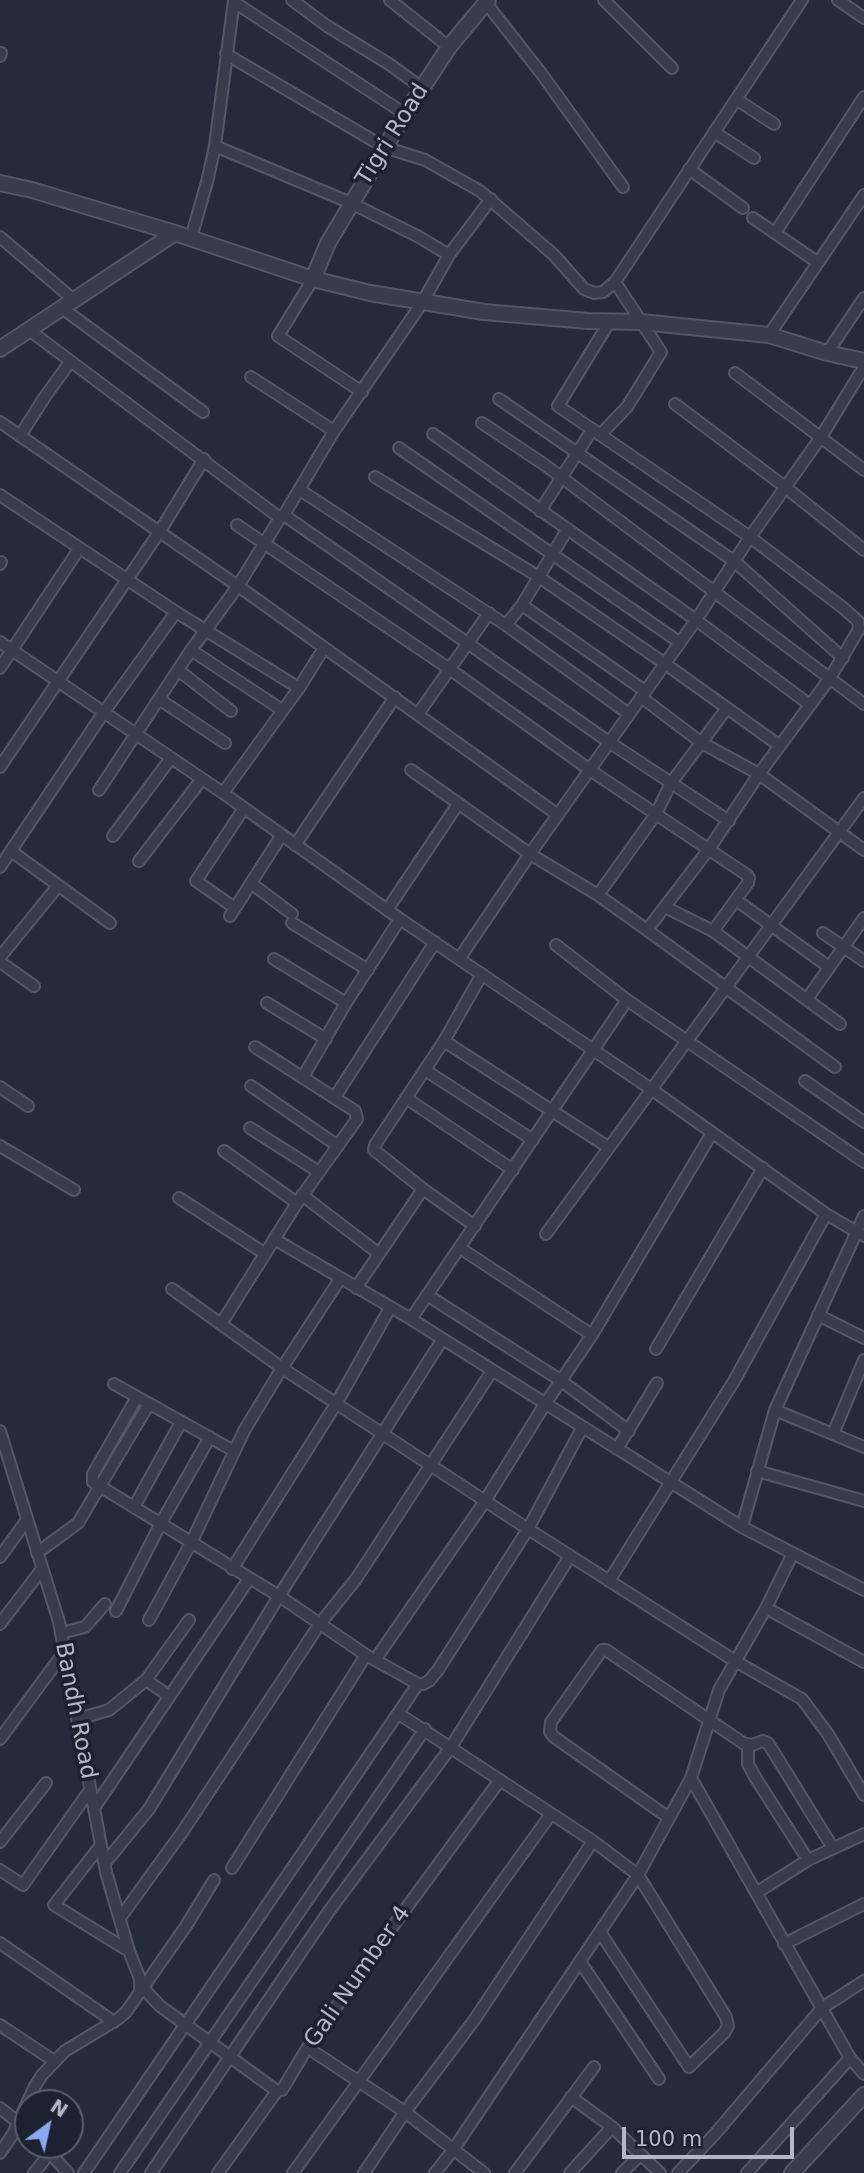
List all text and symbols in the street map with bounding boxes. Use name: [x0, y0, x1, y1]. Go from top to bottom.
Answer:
street label: Tigri Road: [351, 79, 435, 191]
street label: Bandh Road: [48, 1640, 102, 1782]
street label: Gali Number 4: [299, 1901, 417, 2053]
north arrow: [14, 2089, 84, 2159]
text: N: [47, 2095, 72, 2122]
scale bar: [626, 2114, 798, 2158]
text: 100 m: [635, 2127, 702, 2151]

